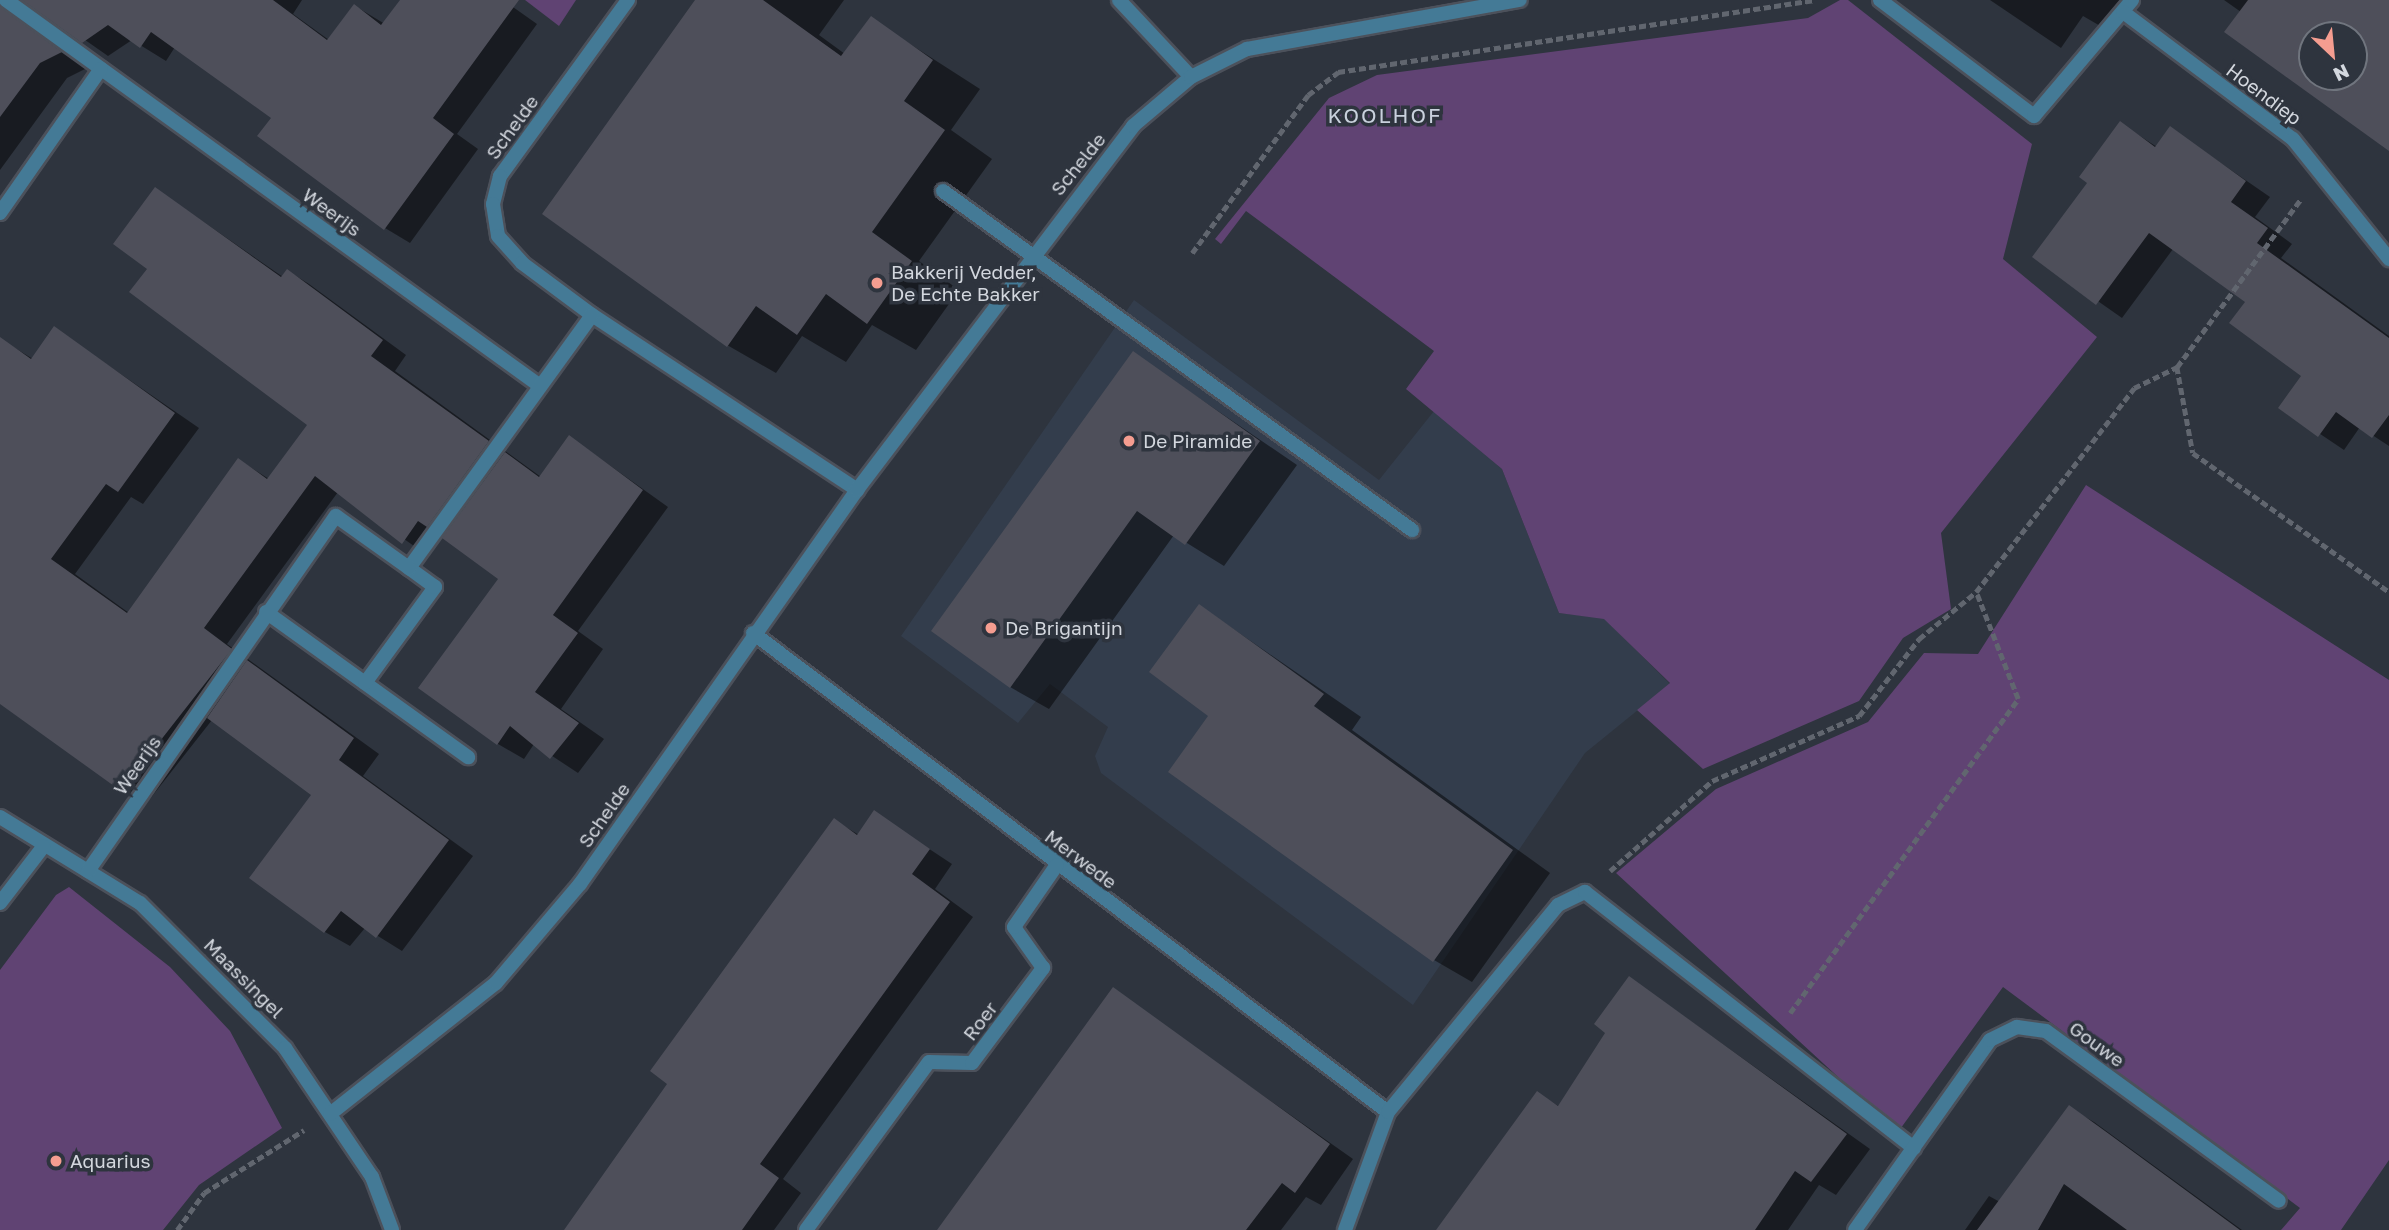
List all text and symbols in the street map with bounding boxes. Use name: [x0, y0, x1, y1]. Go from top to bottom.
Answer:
north arrow: [2298, 21, 2368, 91]
street label: Hoendiep: [2222, 58, 2306, 130]
text: N: [2330, 60, 2353, 87]
street label: Schelde: [481, 90, 543, 164]
district label: KOOLHOF: [1328, 102, 1442, 128]
street label: Schelde: [1046, 128, 1110, 200]
street label: Weerijs: [298, 183, 366, 241]
place label: Bakkerij Vedder, De Echte Bakker: [891, 261, 1040, 305]
marker: Bakkerij Vedder, De Echte Bakker: [869, 275, 885, 291]
place label: De Piramide: [1143, 430, 1252, 452]
marker: De Piramide: [1121, 433, 1137, 449]
place label: De Brigantijn: [1005, 617, 1123, 639]
marker: De Brigantijn: [983, 620, 999, 636]
street label: Weerijs: [108, 731, 166, 799]
street label: Schelde: [573, 778, 635, 852]
street label: Merwede: [1041, 825, 1121, 893]
street label: Maassingel: [199, 933, 289, 1023]
street label: Roer: [958, 997, 1002, 1045]
street label: Gouwe: [2065, 1016, 2129, 1072]
place label: Aquarius: [70, 1150, 151, 1172]
marker: Aquarius: [48, 1153, 64, 1169]

